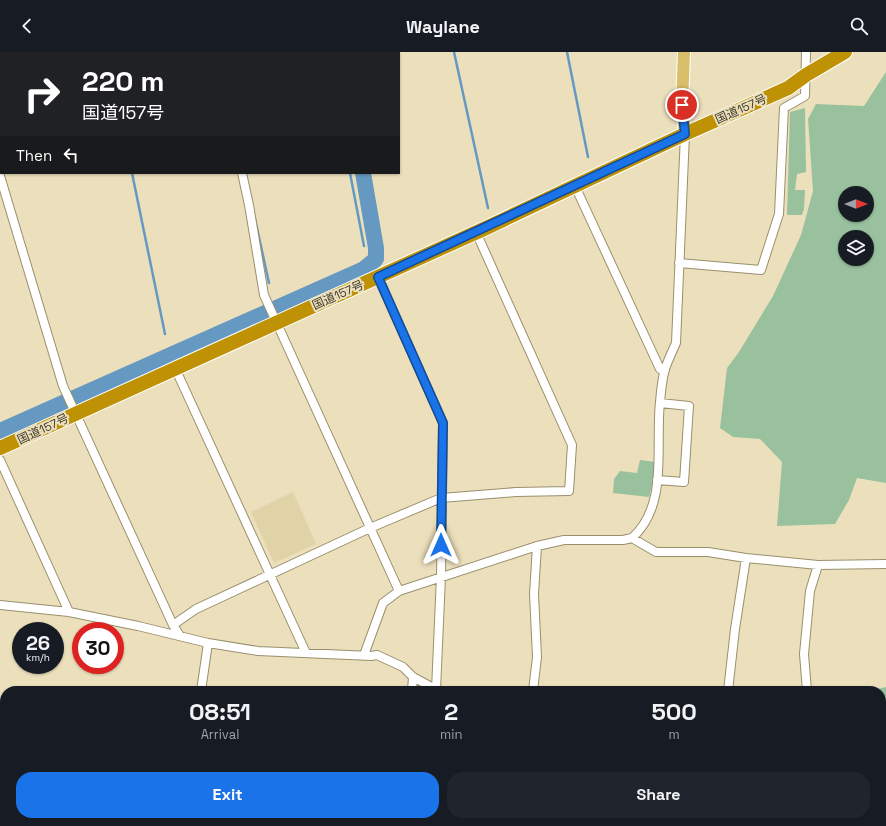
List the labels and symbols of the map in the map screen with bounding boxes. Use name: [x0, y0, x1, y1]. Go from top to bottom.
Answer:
pin: [665, 88, 699, 122]
street label: 国道157号: [713, 91, 769, 127]
north arrow: [838, 186, 874, 222]
street label: 国道157号: [310, 277, 366, 313]
street label: 国道157号: [15, 410, 71, 448]
position arrow: [420, 524, 462, 566]
speed limit sign: 30: [72, 622, 124, 674]

